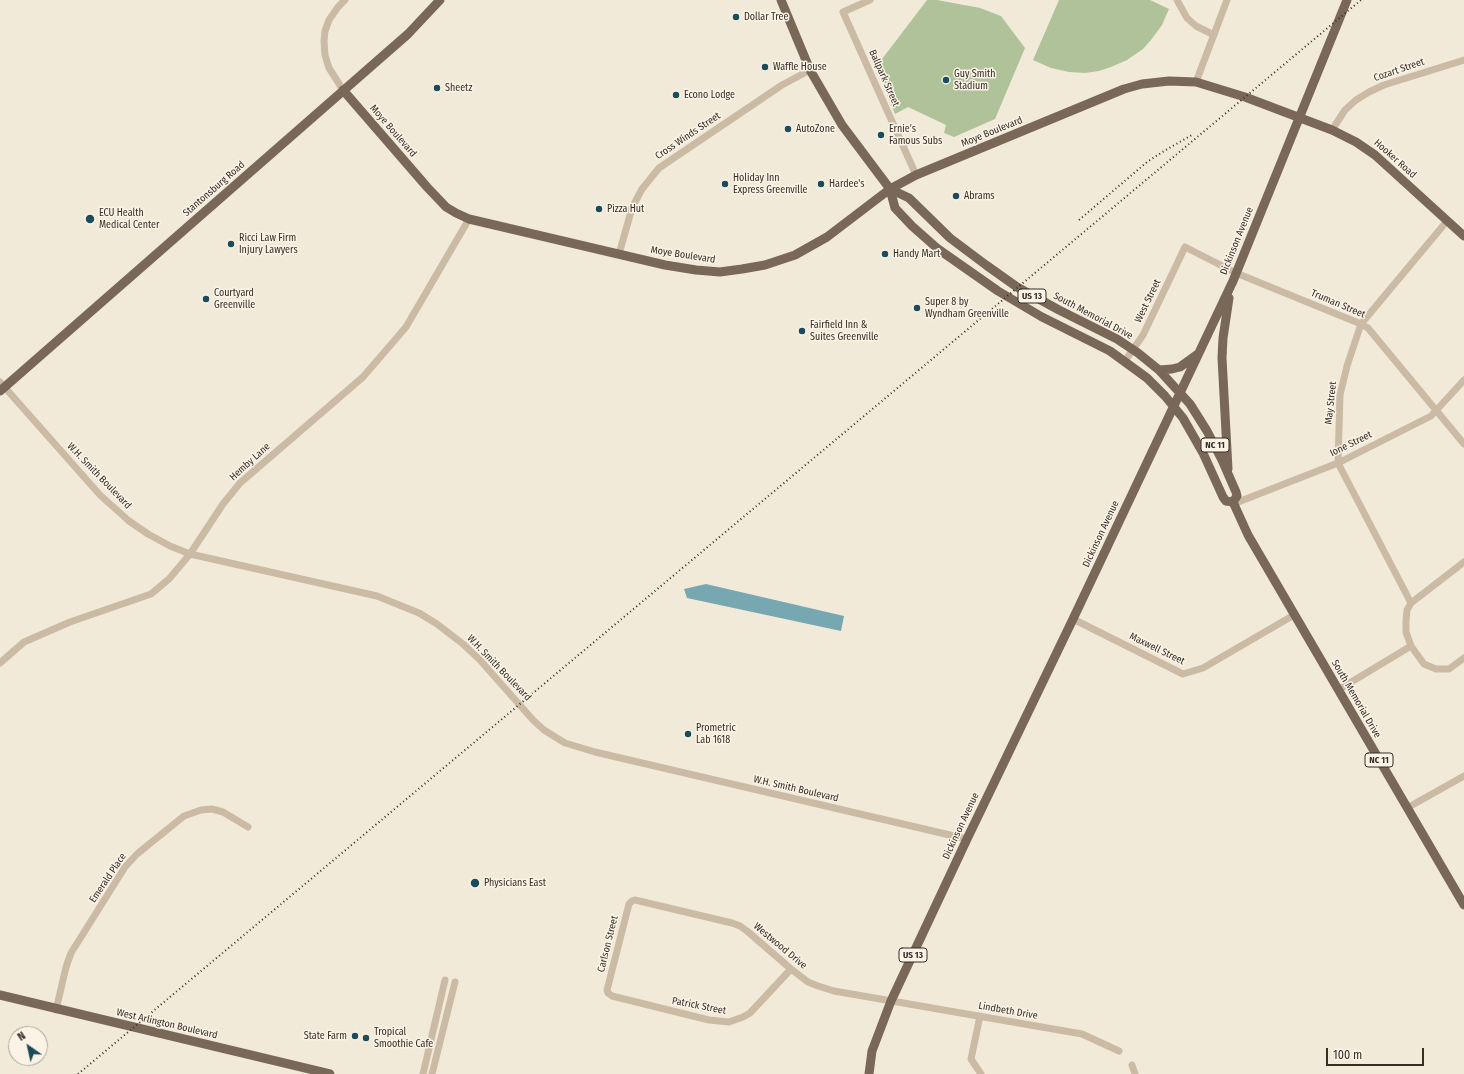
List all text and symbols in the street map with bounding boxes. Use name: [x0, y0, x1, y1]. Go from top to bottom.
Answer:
place label: Dollar Tree: [744, 11, 788, 23]
marker: Dollar Tree: [731, 12, 741, 22]
street label: Ballpark Street: [866, 48, 902, 108]
street label: Cozart Street: [1372, 56, 1426, 84]
place label: Waffle House: [773, 61, 827, 73]
marker: Waffle House: [760, 62, 770, 72]
place label: Guy Smith Stadium: [954, 68, 995, 92]
marker: Guy Smith Stadium: [941, 75, 951, 85]
place label: Sheetz: [445, 82, 472, 94]
marker: Sheetz: [432, 83, 442, 93]
place label: Econo Lodge: [684, 89, 735, 101]
marker: Econo Lodge: [671, 90, 681, 100]
street label: Moye Boulevard: [367, 102, 419, 160]
street label: Cross Winds Street: [653, 110, 723, 162]
street label: Moye Boulevard: [959, 114, 1025, 150]
place label: AutoZone: [796, 123, 835, 135]
place label: Ernie’s Famous Subs: [889, 123, 942, 146]
marker: AutoZone: [783, 124, 793, 134]
marker: Ernie’s Famous Subs: [876, 130, 886, 140]
street label: Hooker Road: [1371, 137, 1419, 181]
street label: Stantonsburg Road: [181, 159, 247, 219]
place label: Holiday Inn Express Greenville: [733, 172, 807, 196]
place label: Hardee's: [829, 178, 864, 190]
marker: Holiday Inn Express Greenville: [720, 179, 730, 189]
marker: Hardee's: [816, 179, 826, 189]
place label: Abrams: [964, 190, 995, 202]
marker: Abrams: [951, 191, 961, 201]
place label: Pizza Hut: [607, 203, 644, 215]
marker: Pizza Hut: [594, 204, 604, 214]
street label: Dickinson Avenue: [1218, 205, 1256, 277]
place label: ECU Health Medical Center: [99, 207, 160, 230]
marker: ECU Health Medical Center: [84, 213, 96, 225]
place label: Ricci Law Firm Injury Lawyers: [239, 232, 298, 256]
marker: Ricci Law Firm Injury Lawyers: [226, 239, 236, 249]
street label: Moye Boulevard: [650, 244, 716, 266]
place label: Handy Mart: [893, 248, 940, 260]
marker: Handy Mart: [880, 249, 890, 259]
street label: West Street: [1132, 277, 1164, 325]
place label: Courtyard Greenville: [214, 287, 255, 310]
street label: Truman Street: [1309, 287, 1367, 321]
road number: US 13: [1018, 289, 1046, 303]
street label: South Memorial Drive: [1051, 290, 1135, 342]
marker: Courtyard Greenville: [201, 294, 211, 304]
place label: Super 8 by Wyndham Greenville: [925, 296, 1009, 320]
marker: Super 8 by Wyndham Greenville: [912, 303, 922, 313]
place label: Fairfield Inn & Suites Greenville: [810, 319, 879, 342]
marker: Fairfield Inn & Suites Greenville: [797, 326, 807, 336]
street label: May Street: [1323, 381, 1339, 425]
street label: Ione Street: [1328, 429, 1374, 459]
road number: NC 11: [1201, 438, 1229, 452]
street label: W.H. Smith Boulevard: [64, 440, 134, 512]
street label: Hemby Lane: [227, 441, 273, 483]
street label: Dickinson Avenue: [1080, 499, 1122, 569]
street label: Maxwell Street: [1127, 630, 1187, 668]
street label: W.H. Smith Boulevard: [464, 632, 534, 704]
street label: South Memorial Drive: [1329, 658, 1383, 740]
place label: Prometric Lab 1618: [696, 722, 736, 746]
marker: Prometric Lab 1618: [683, 729, 693, 739]
road number: NC 11: [1365, 753, 1393, 767]
street label: W.H. Smith Boulevard: [752, 773, 840, 805]
street label: Dickinson Avenue: [940, 791, 982, 861]
street label: Emerald Place: [87, 851, 129, 905]
marker: Physicians East: [469, 877, 481, 889]
place label: Physicians East: [484, 877, 546, 889]
street label: Carlson Street: [595, 915, 621, 973]
street label: Westwood Drive: [751, 920, 809, 972]
road number: US 13: [899, 948, 927, 962]
street label: Patrick Street: [671, 995, 727, 1017]
street label: Lindbeth Drive: [977, 1000, 1039, 1022]
street label: West Arlington Boulevard: [115, 1007, 219, 1041]
north arrow: [8, 1026, 48, 1066]
place label: Tropical Smoothie Cafe: [374, 1026, 433, 1050]
text: N: [15, 1029, 28, 1044]
place label: State Farm: [304, 1030, 347, 1042]
marker: State Farm: [350, 1031, 360, 1041]
marker: Tropical Smoothie Cafe: [361, 1033, 371, 1043]
scale bar: [1328, 1040, 1426, 1066]
text: 100 m: [1333, 1048, 1362, 1062]

